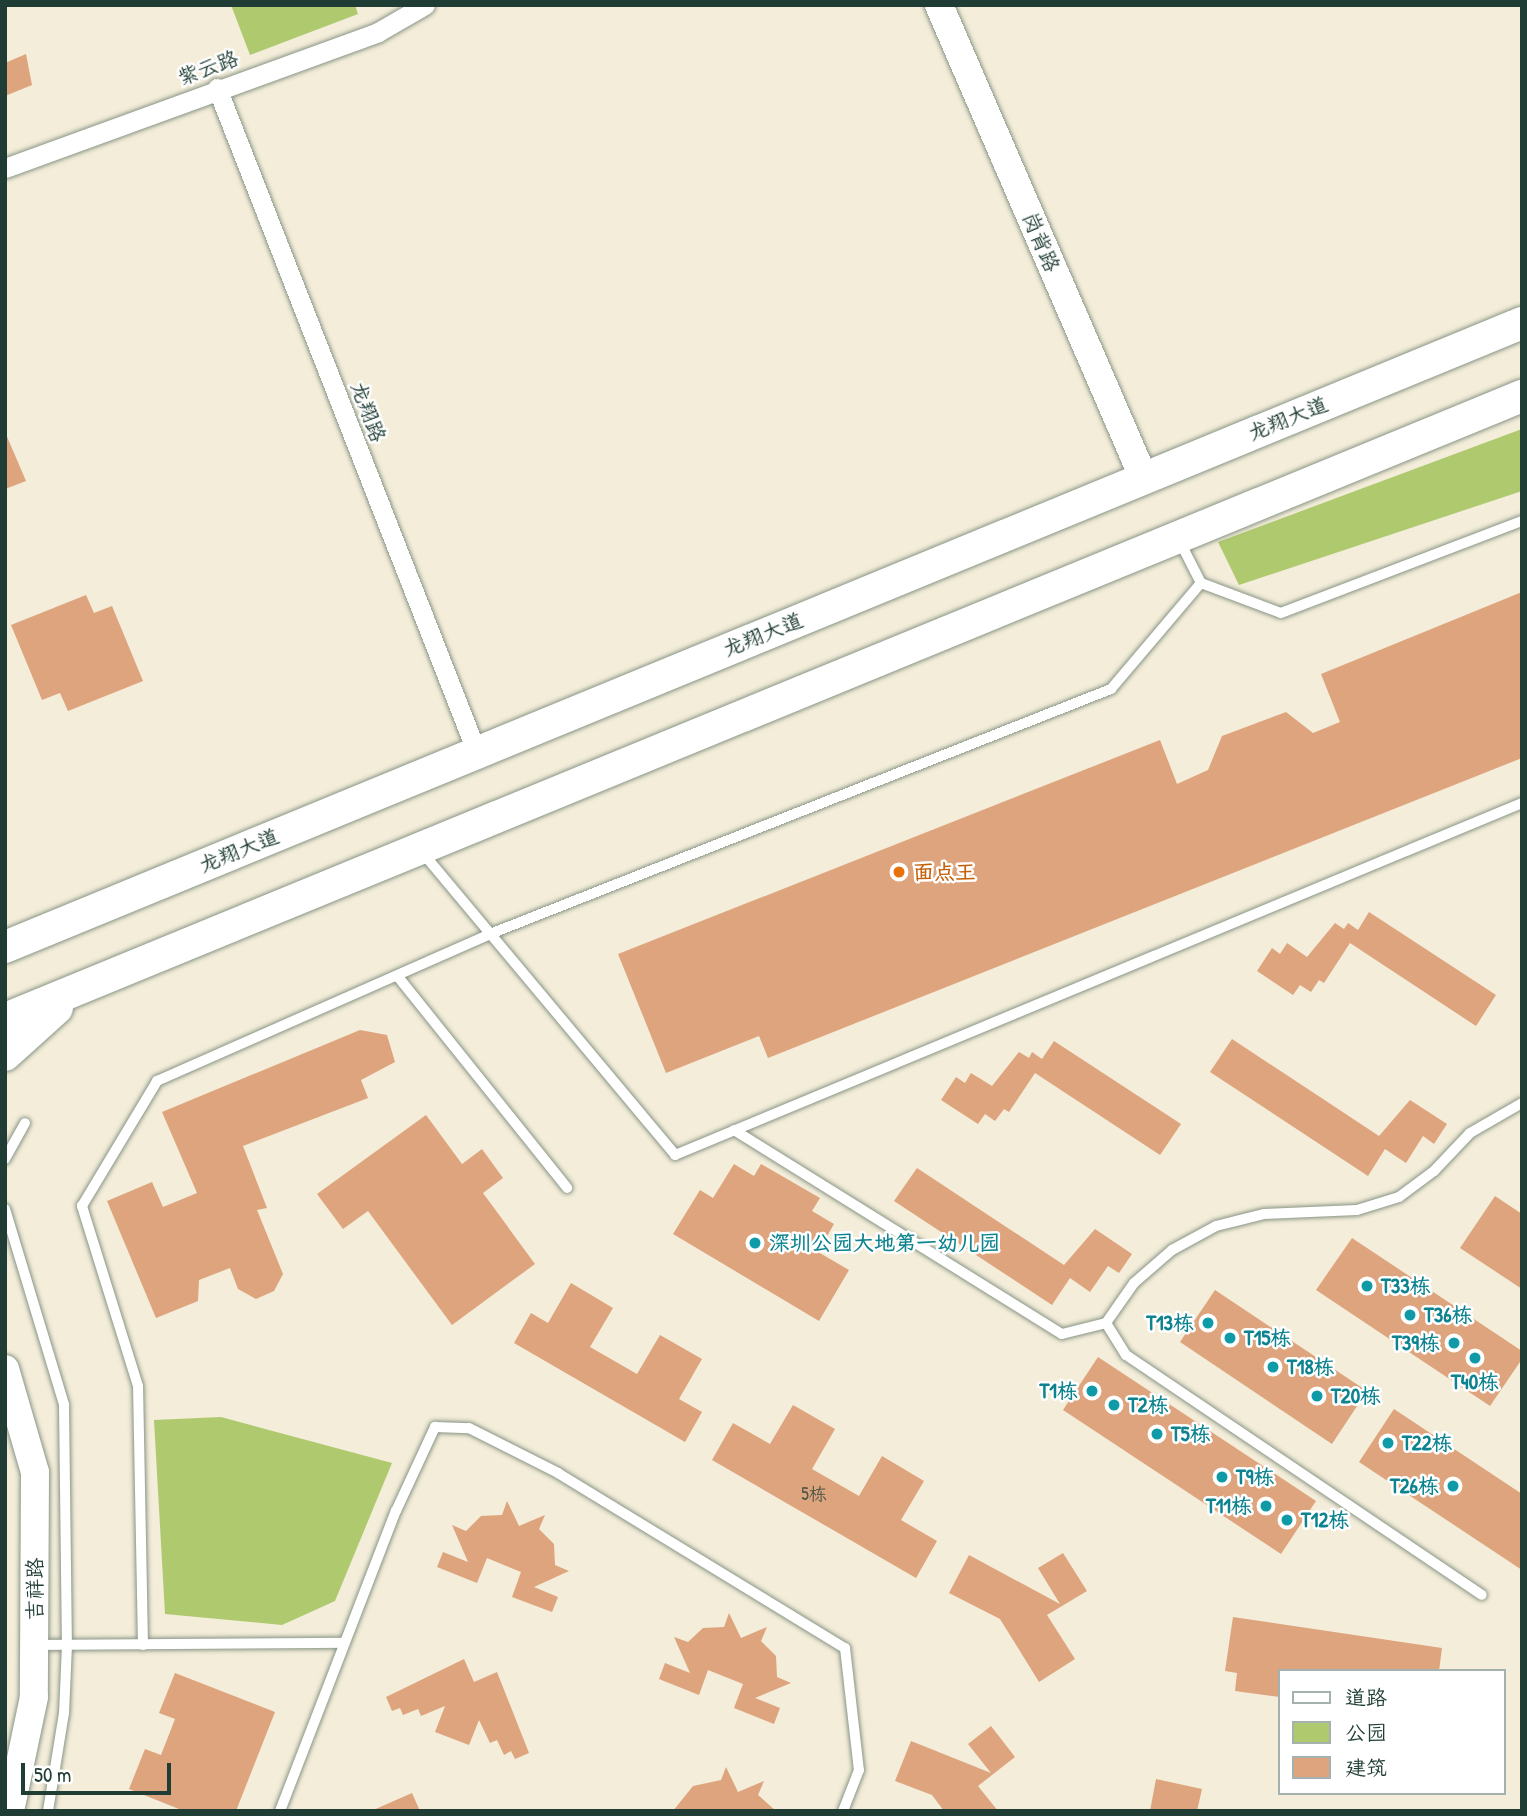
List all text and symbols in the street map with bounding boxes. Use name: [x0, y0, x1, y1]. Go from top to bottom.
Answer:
street label: 紫云路: [174, 45, 242, 91]
street label: 岗背路: [1017, 208, 1065, 276]
street label: 龙翔路: [345, 378, 391, 446]
street label: 龙翔大道: [1244, 392, 1332, 446]
street label: 龙翔大道: [719, 608, 807, 662]
street label: 龙翔大道: [195, 824, 283, 878]
place label: 面点王: [913, 859, 976, 885]
marker: 面点王: [891, 864, 907, 880]
place label: 深圳公园大地第一幼儿园: [769, 1230, 1000, 1256]
marker: 深圳公园大地第一幼儿园: [747, 1235, 763, 1251]
place label: T33栋: [1381, 1273, 1431, 1299]
marker: T33栋: [1359, 1278, 1375, 1294]
place label: T36栋: [1424, 1302, 1473, 1328]
marker: T36栋: [1402, 1307, 1418, 1323]
place label: T13栋: [1146, 1310, 1194, 1336]
marker: T13栋: [1200, 1315, 1216, 1331]
place label: T15栋: [1244, 1325, 1291, 1351]
marker: T15栋: [1222, 1330, 1238, 1346]
place label: T39栋: [1392, 1330, 1440, 1356]
marker: T39栋: [1446, 1335, 1462, 1351]
marker: T40栋: [1467, 1350, 1483, 1366]
place label: T18栋: [1287, 1354, 1335, 1380]
marker: T18栋: [1265, 1359, 1281, 1375]
place label: T40栋: [1451, 1369, 1499, 1395]
place label: T1栋: [1040, 1378, 1078, 1404]
marker: T1栋: [1084, 1383, 1100, 1399]
place label: T20栋: [1331, 1383, 1381, 1409]
marker: T20栋: [1309, 1388, 1325, 1404]
place label: T2栋: [1128, 1392, 1169, 1418]
marker: T2栋: [1106, 1397, 1122, 1413]
place label: T5栋: [1171, 1421, 1211, 1447]
marker: T5栋: [1149, 1426, 1165, 1442]
place label: T22栋: [1402, 1430, 1452, 1456]
marker: T22栋: [1380, 1435, 1396, 1451]
place label: T9栋: [1236, 1464, 1275, 1490]
marker: T9栋: [1214, 1469, 1230, 1485]
place label: T26栋: [1390, 1473, 1439, 1499]
marker: T26栋: [1445, 1478, 1461, 1494]
house number: 5栋: [801, 1483, 827, 1505]
place label: T11栋: [1206, 1493, 1252, 1519]
marker: T11栋: [1258, 1498, 1274, 1514]
place label: T12栋: [1301, 1507, 1349, 1533]
marker: T12栋: [1279, 1512, 1295, 1528]
street label: 吉祥路: [22, 1558, 48, 1620]
legend: [1278, 1669, 1506, 1795]
text: 道路: [1345, 1683, 1387, 1712]
text: 公园: [1345, 1718, 1387, 1747]
scale bar: [24, 1750, 175, 1794]
text: 建筑: [1345, 1753, 1387, 1782]
text: 50 m: [34, 1760, 71, 1789]

